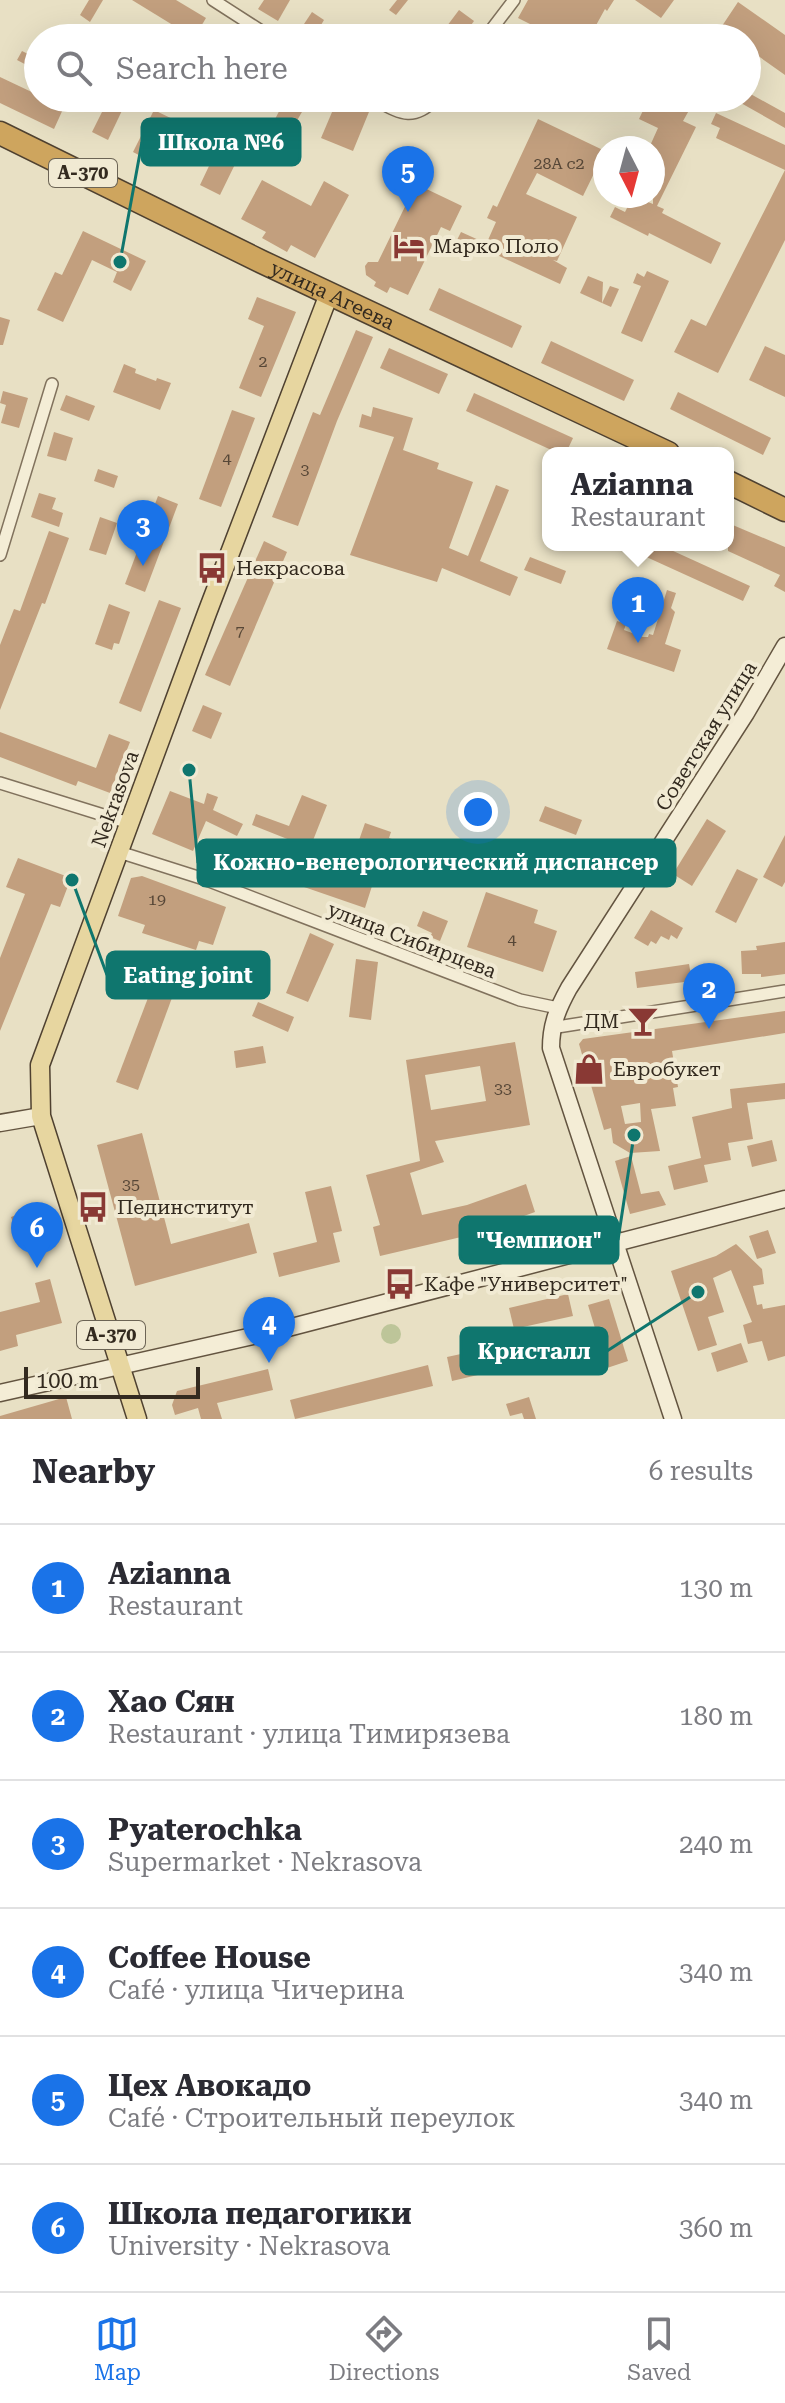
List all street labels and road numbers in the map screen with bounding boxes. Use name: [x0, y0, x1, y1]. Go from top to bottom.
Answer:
road number: А-370: [49, 159, 117, 187]
street label: улица Агеева: [267, 256, 399, 335]
street label: Советская улица: [650, 657, 762, 815]
street label: Nekrasova: [86, 747, 144, 851]
street label: улица Сибирцева: [324, 897, 500, 983]
road number: А-370: [77, 1321, 145, 1349]

